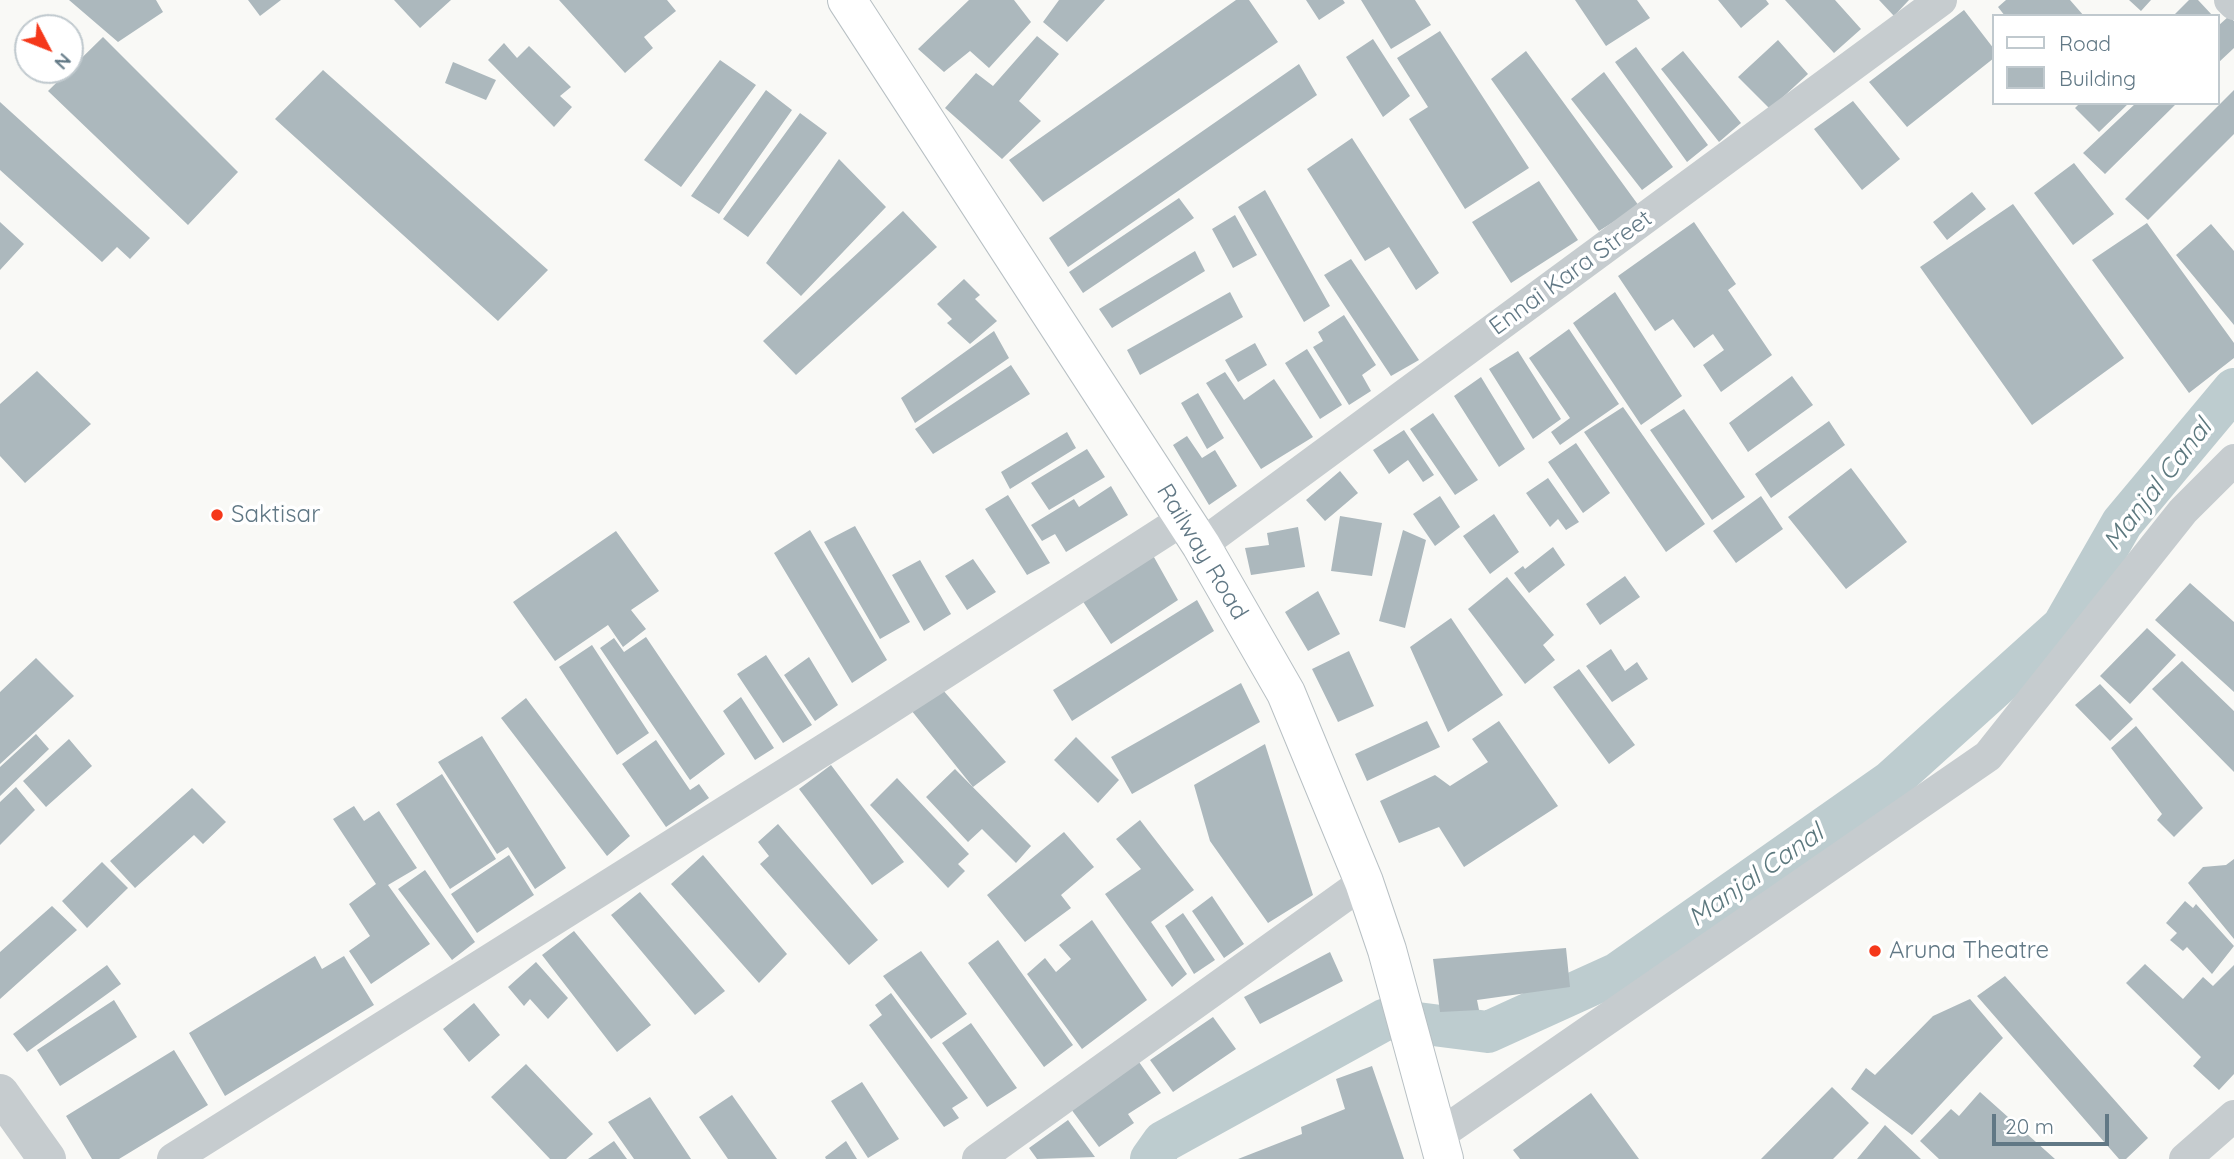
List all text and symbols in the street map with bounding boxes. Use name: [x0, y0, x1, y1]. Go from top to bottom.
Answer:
north arrow: [14, 14, 84, 84]
legend: [1993, 14, 2220, 105]
text: Road: [2059, 30, 2111, 56]
text: N: [50, 48, 77, 75]
text: Building: [2059, 65, 2136, 91]
street label: Ennai Kara Street: [1484, 204, 1658, 342]
water label: Manjal Canal: [2097, 413, 2219, 557]
street label: Railway Road: [1150, 479, 1254, 625]
place label: Saktisar: [231, 501, 320, 529]
marker: Saktisar: [209, 507, 225, 523]
water label: Manjal Canal: [1682, 818, 1830, 934]
place label: Aruna Theatre: [1889, 937, 2049, 965]
marker: Aruna Theatre: [1867, 943, 1883, 959]
scale bar: [1996, 1100, 2113, 1144]
text: 20 m: [2005, 1113, 2054, 1139]

